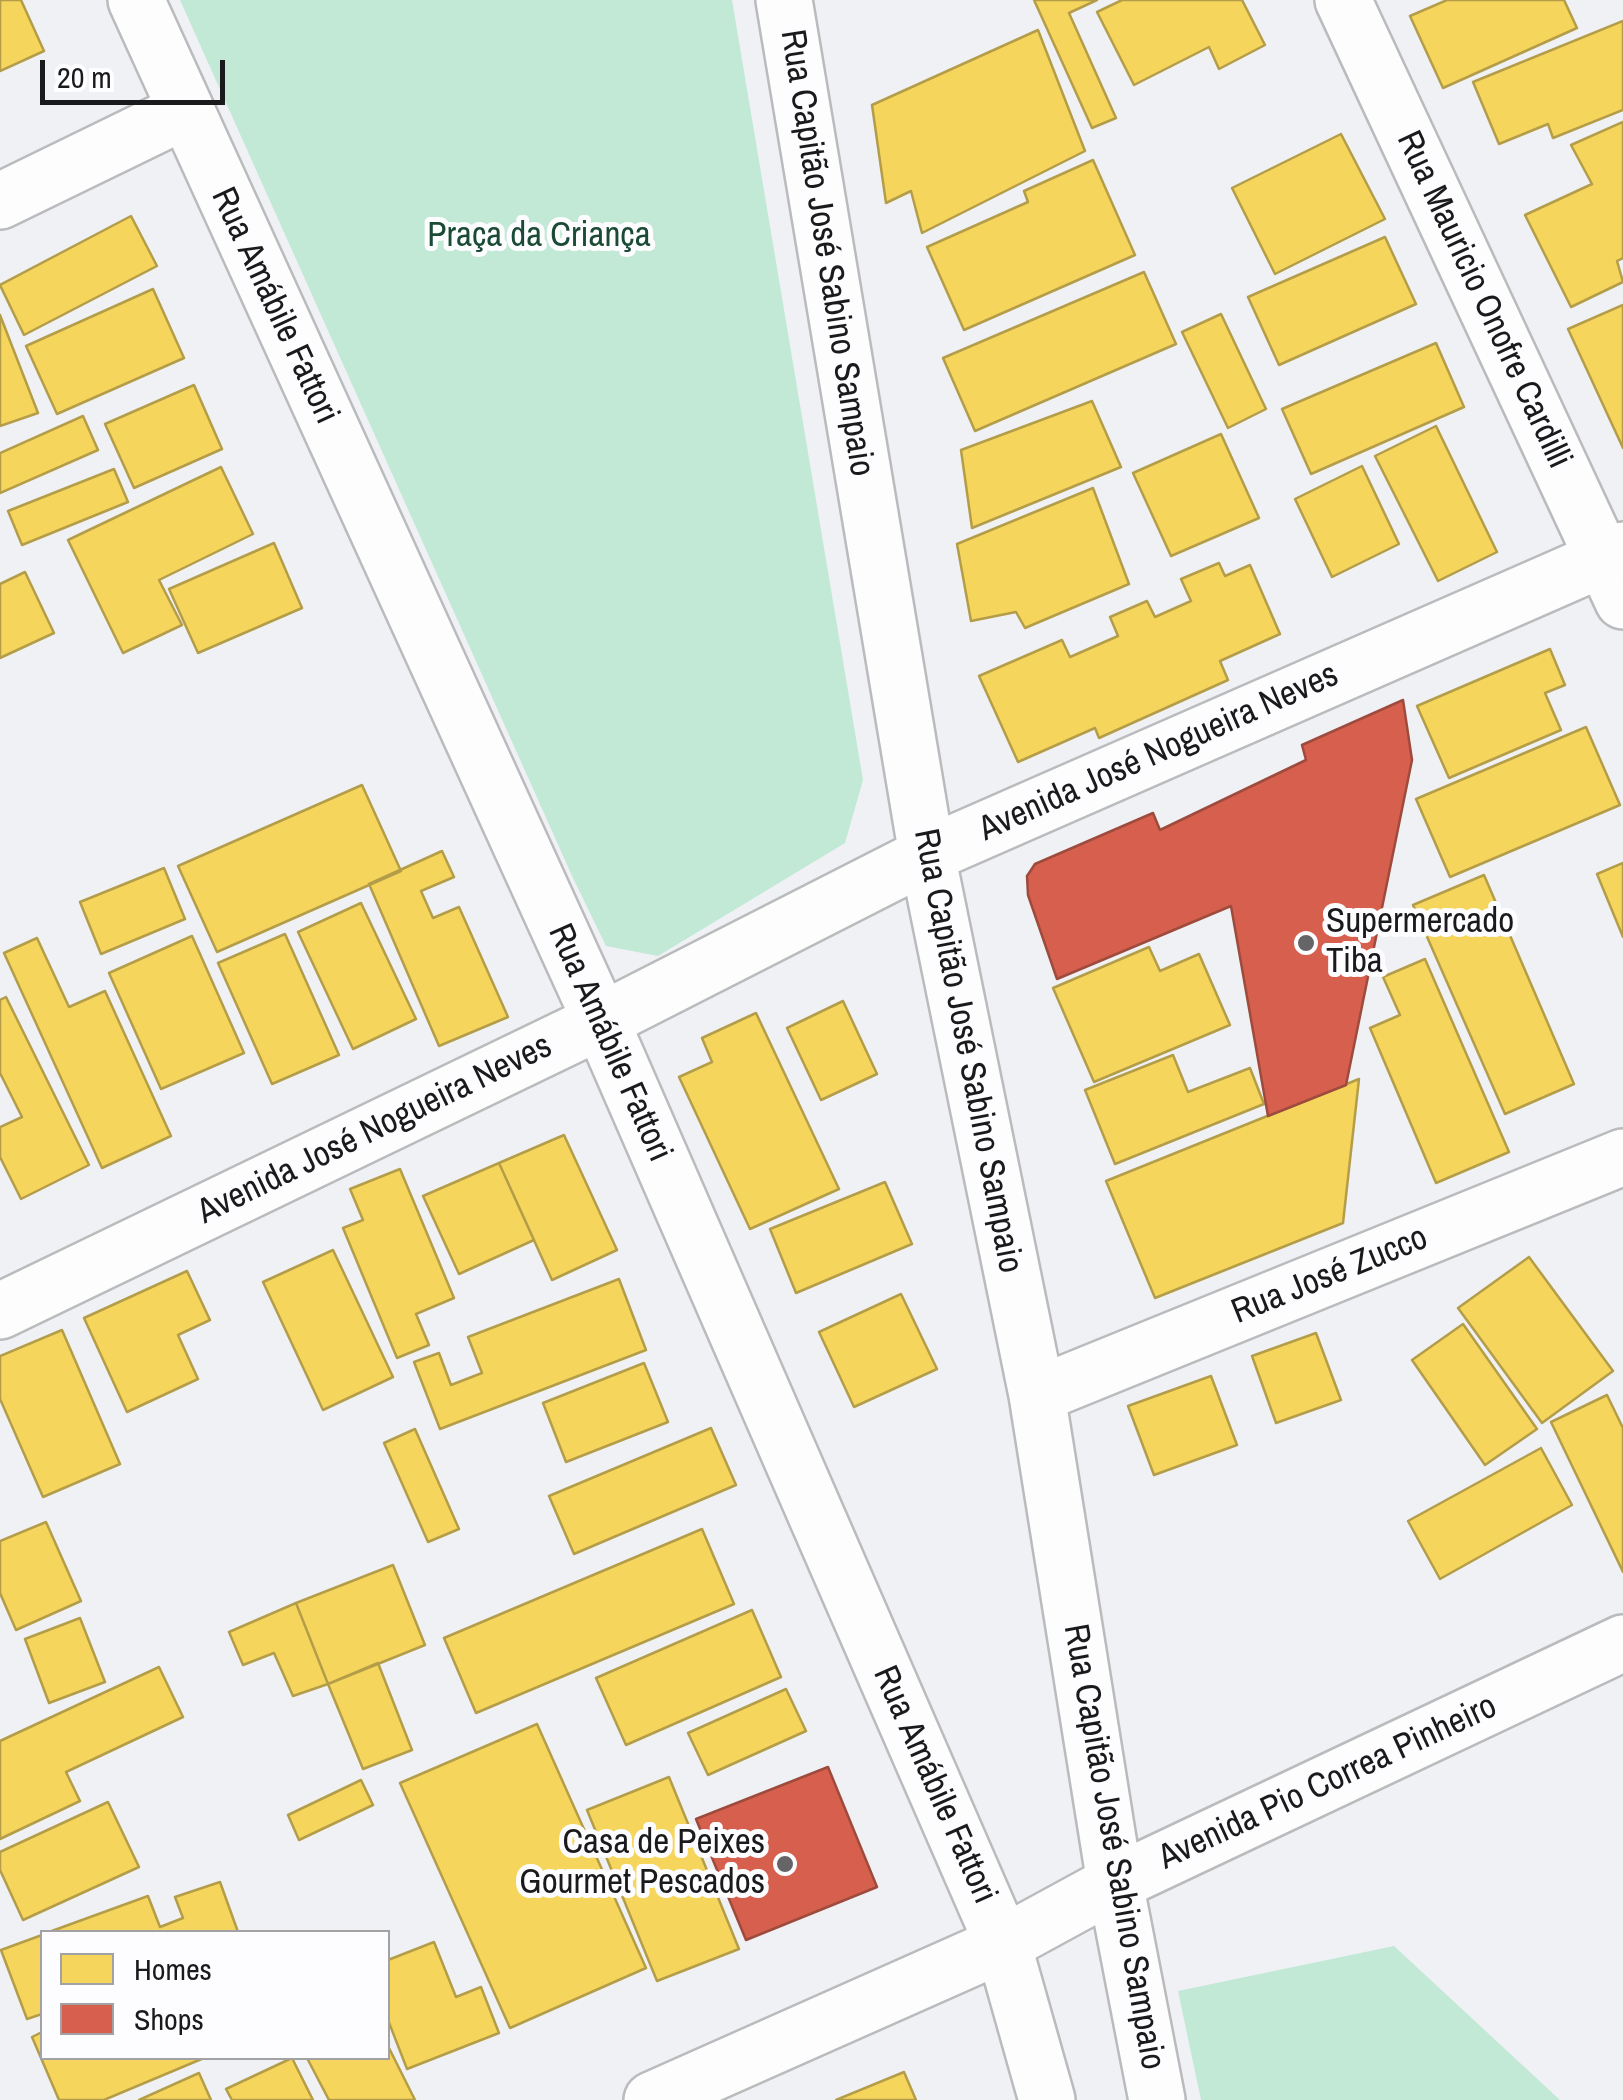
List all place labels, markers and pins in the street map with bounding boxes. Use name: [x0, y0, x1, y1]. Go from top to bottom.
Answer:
place label: Supermercado Tiba: [1326, 902, 1514, 984]
marker: Supermercado Tiba: [1295, 932, 1317, 954]
place label: Casa de Peixes Gourmet Pescados: [519, 1823, 765, 1905]
marker: Casa de Peixes Gourmet Pescados: [774, 1853, 796, 1875]

